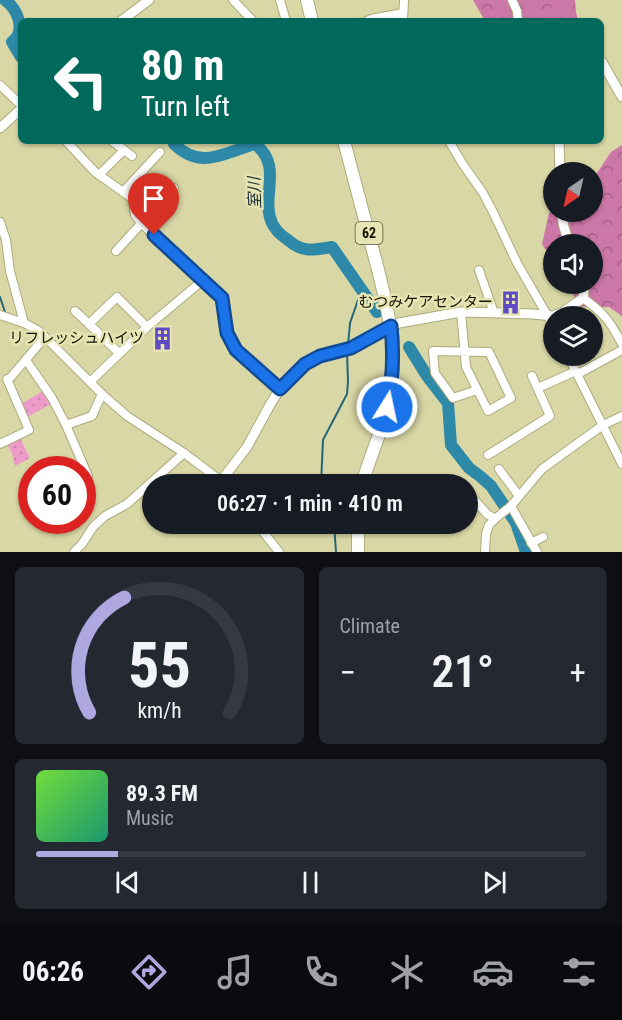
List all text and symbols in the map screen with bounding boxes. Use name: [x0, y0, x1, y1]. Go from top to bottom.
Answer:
text: 80 m: [141, 41, 224, 90]
icon: left: [42, 42, 120, 120]
text: Turn left: [141, 91, 230, 123]
north arrow: [543, 162, 603, 222]
map controls: [543, 162, 603, 366]
pin: [128, 173, 179, 235]
water label: 室川: [244, 175, 265, 209]
icon: arrive: [137, 182, 170, 215]
road number: 62: [356, 222, 382, 244]
button: sound: [543, 234, 603, 294]
building icon: むつみケアセンター: [498, 289, 524, 315]
place label: むつみケアセンター: [358, 293, 493, 311]
button: layers: [543, 306, 603, 366]
building icon: リフレッシュハイツ: [149, 325, 175, 351]
place label: リフレッシュハイツ: [9, 329, 144, 347]
position arrow: [355, 375, 419, 439]
speed limit sign: 60: [18, 456, 96, 534]
text: 06:27 · 1 min · 410 m: [217, 491, 403, 516]
text: Climate: [340, 614, 400, 638]
text: 55: [128, 629, 191, 702]
text: 21°: [431, 645, 494, 698]
text: −: [340, 653, 356, 692]
text: +: [570, 653, 586, 692]
text: km/h: [137, 698, 181, 723]
text: 89.3 FM: [126, 781, 198, 806]
text: Music: [126, 806, 174, 830]
icon: previous: [111, 866, 144, 899]
icon: pause: [294, 866, 327, 899]
icon: next: [478, 866, 511, 899]
icon: directions: [128, 951, 170, 993]
icon: music: [214, 951, 256, 993]
icon: phone: [300, 951, 342, 993]
icon: climate: [386, 951, 428, 993]
icon: car: [472, 951, 514, 993]
icon: filters: [558, 951, 600, 993]
text: 06:26: [22, 956, 84, 988]

